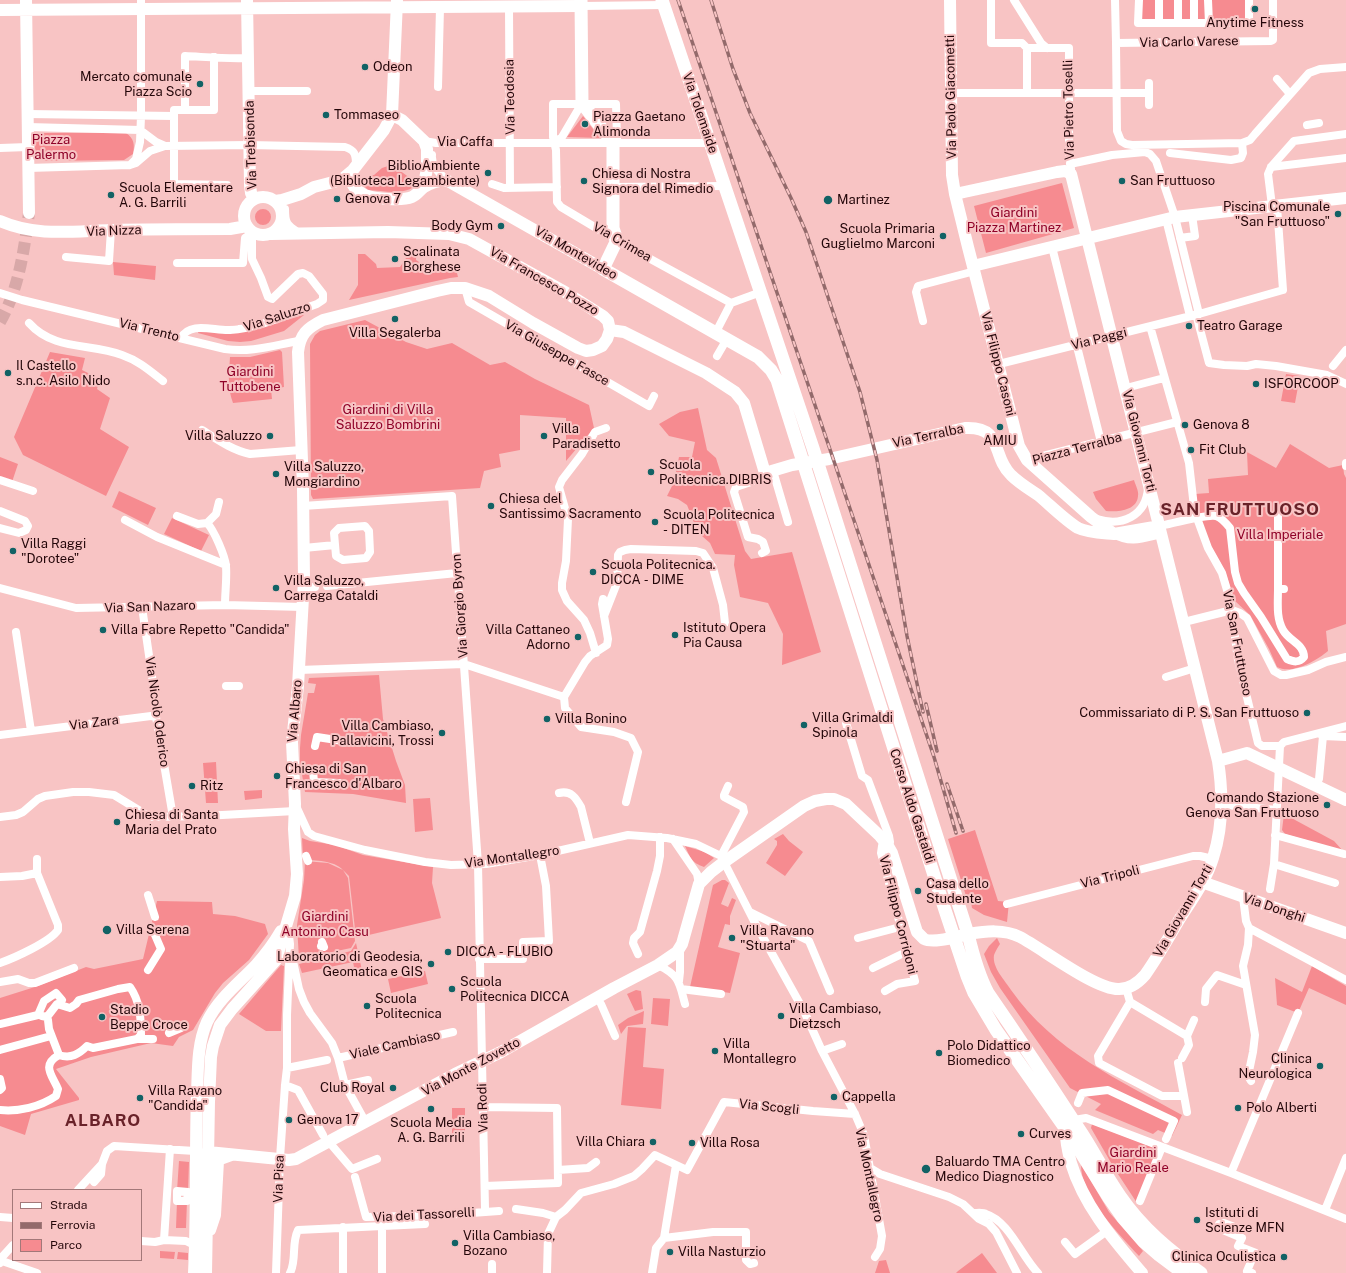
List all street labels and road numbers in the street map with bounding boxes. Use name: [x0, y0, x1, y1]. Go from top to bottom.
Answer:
street label: Via Carlo Varese: [1139, 33, 1239, 51]
street label: Via Paolo Giacometti: [942, 35, 960, 159]
street label: Via Teodosia: [502, 59, 518, 135]
street label: Via Pietro Toselli: [1060, 60, 1078, 160]
street label: Via Tolemaide: [679, 71, 721, 155]
street label: Via Trebisonda: [242, 100, 260, 190]
street label: Via Caffa: [437, 134, 493, 150]
street label: Via Crimea: [590, 219, 654, 265]
street label: Via Nizza: [86, 222, 142, 240]
street label: Via Montevideo: [532, 223, 620, 283]
street label: Via Francesco Pozzo: [487, 243, 601, 319]
street label: Via Saluzzo: [242, 299, 312, 335]
street label: Via Filippo Casoni: [977, 310, 1019, 418]
street label: Via Trento: [117, 315, 181, 345]
street label: Via Giuseppe Fasce: [502, 317, 612, 389]
street label: Via Paggi: [1070, 325, 1128, 353]
street label: Via Giovanni Torti: [1119, 388, 1159, 494]
street label: Via Terralba: [891, 421, 965, 451]
street label: Piazza Terralba: [1031, 430, 1123, 468]
street label: Via Giorgio Byron: [449, 553, 471, 659]
street label: Via San Fruttuoso: [1219, 589, 1255, 697]
street label: Via San Nazaro: [104, 598, 196, 616]
street label: Via Nicolò Oderico: [142, 656, 172, 768]
street label: Via Albaro: [285, 679, 305, 743]
street label: Via Zara: [68, 712, 120, 734]
street label: Corso Aldo Gastaldi: [886, 747, 938, 865]
street label: Via Montallegro: [464, 843, 560, 871]
street label: Via Filippo Corridoni: [876, 854, 920, 976]
street label: Via Tripoli: [1079, 862, 1141, 892]
street label: Via Giovanni Torti: [1150, 862, 1216, 960]
street label: Via Donghi: [1241, 890, 1307, 926]
street label: Viale Cambiaso: [348, 1027, 442, 1063]
street label: Via Monte Zovetto: [419, 1034, 523, 1100]
street label: Via Rodi: [474, 1083, 492, 1133]
street label: Via Scogli: [738, 1096, 800, 1118]
street label: Via Montallegro: [851, 1127, 887, 1223]
street label: Via Pisa: [270, 1155, 288, 1203]
street label: Via dei Tassorelli: [373, 1205, 475, 1225]

